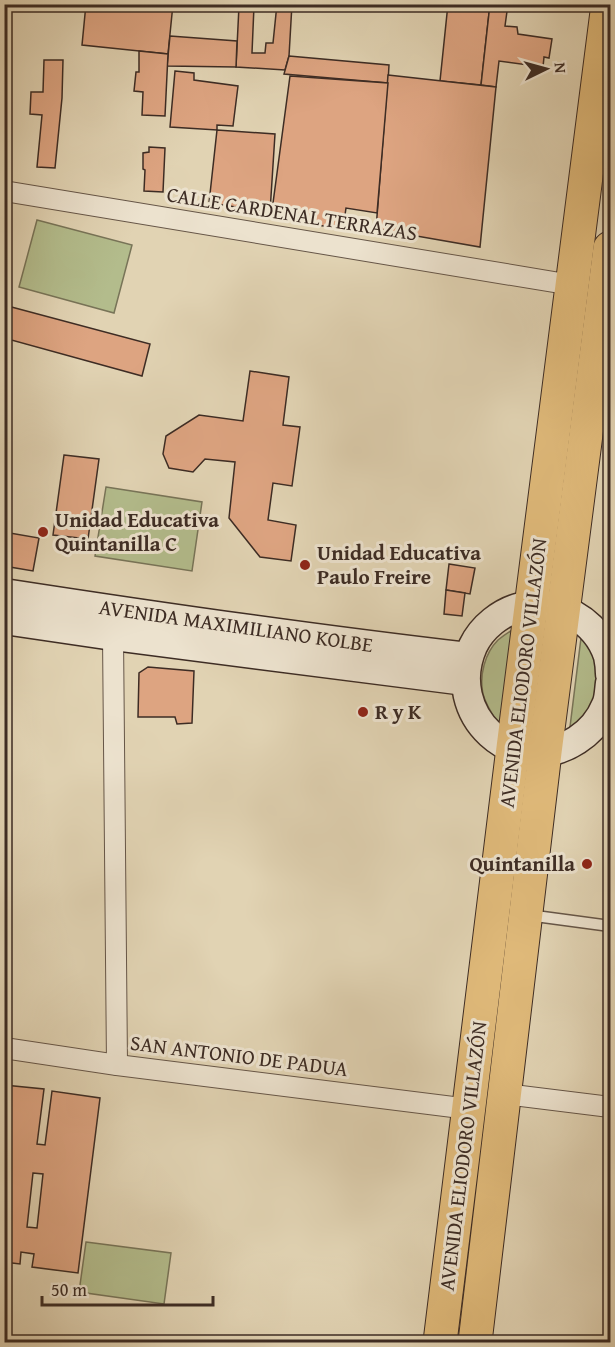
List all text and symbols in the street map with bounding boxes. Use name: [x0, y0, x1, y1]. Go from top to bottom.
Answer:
north arrow: [516, 39, 576, 99]
text: N: [549, 61, 573, 74]
street label: CALLE CARDENAL TERRAZAS: [165, 178, 419, 249]
place label: Unidad Educativa Quintanilla C: [55, 504, 219, 559]
marker: Unidad Educativa Quintanilla C: [36, 525, 50, 539]
street label: AVENIDA ELIODORO VILLAZÓN: [491, 536, 554, 809]
place label: Unidad Educativa Paulo Freire: [317, 537, 481, 592]
marker: Unidad Educativa Paulo Freire: [298, 558, 312, 572]
street label: AVENIDA MAXIMILIANO KOLBE: [97, 591, 375, 660]
place label: R y K: [375, 696, 422, 727]
marker: R y K: [356, 705, 370, 719]
place label: Quintanilla: [469, 848, 575, 879]
marker: Quintanilla: [580, 857, 594, 871]
street label: AVENIDA ELIODORO VILLAZÓN: [431, 1019, 494, 1292]
street label: SAN ANTONIO DE PADUA: [128, 1027, 350, 1084]
scale bar: [42, 1269, 213, 1307]
text: 50 m: [51, 1276, 87, 1303]

